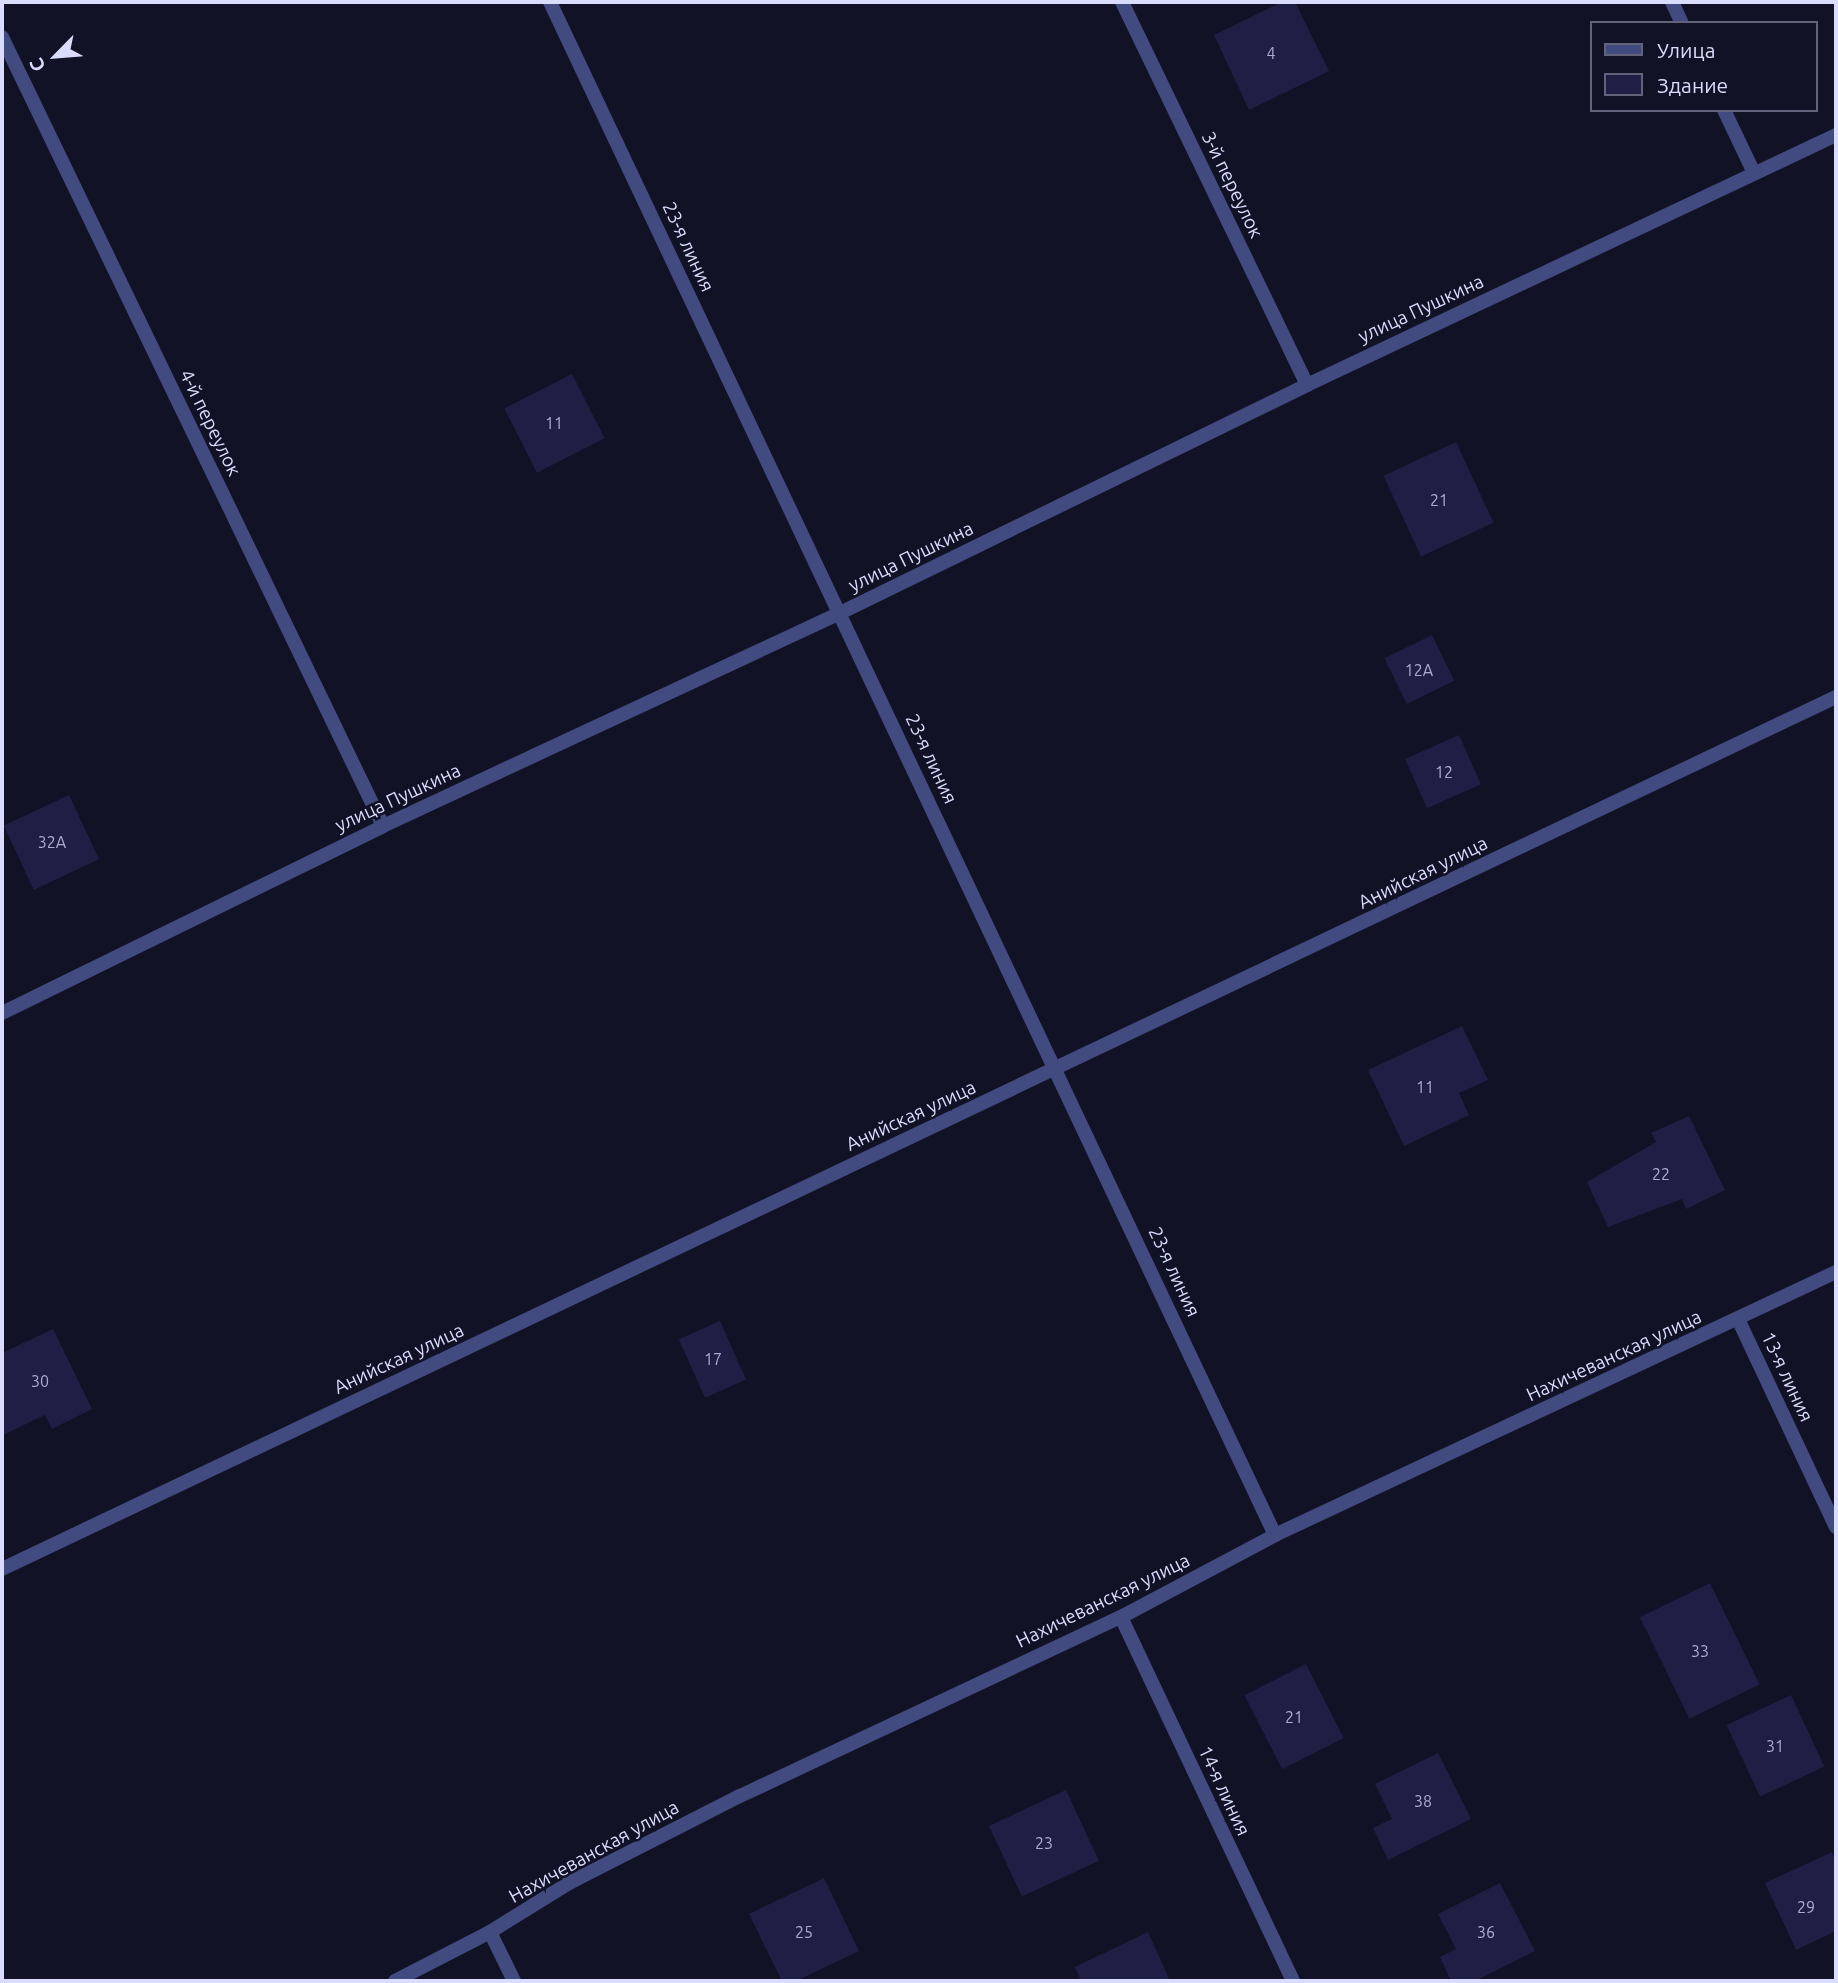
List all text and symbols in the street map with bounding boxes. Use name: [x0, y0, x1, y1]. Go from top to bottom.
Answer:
north arrow: [21, 21, 91, 91]
legend: [1590, 21, 1817, 112]
text: Улица: [1657, 38, 1715, 62]
house number: 4: [1266, 43, 1276, 63]
text: С: [24, 55, 50, 75]
text: Здание: [1657, 73, 1728, 97]
street label: 3-й переулок: [1196, 128, 1268, 242]
street label: 23-я линия: [657, 198, 719, 296]
street label: улица Пушкина: [1355, 270, 1487, 348]
street label: 4-й переулок: [174, 366, 246, 480]
house number: 11: [545, 413, 563, 433]
house number: 21: [1430, 490, 1448, 510]
street label: улица Пушкина: [845, 517, 977, 597]
house number: 12А: [1405, 660, 1433, 680]
street label: 23-я линия: [900, 710, 962, 808]
street label: улица Пушкина: [332, 759, 464, 837]
house number: 12: [1435, 762, 1453, 782]
house number: 32А: [38, 832, 66, 852]
street label: Анийская улица: [1355, 832, 1491, 914]
street label: Анийская улица: [842, 1076, 980, 1156]
house number: 11: [1416, 1077, 1434, 1097]
house number: 22: [1652, 1164, 1670, 1184]
street label: 23-я линия: [1143, 1223, 1205, 1321]
street label: Нахичеванская улица: [1523, 1305, 1705, 1407]
street label: Анийская улица: [330, 1319, 468, 1399]
street label: 13-я линия: [1756, 1328, 1818, 1426]
house number: 17: [704, 1349, 722, 1369]
house number: 30: [31, 1371, 49, 1391]
street label: Нахичеванская улица: [1012, 1549, 1194, 1653]
house number: 33: [1691, 1641, 1709, 1661]
house number: 21: [1285, 1707, 1303, 1727]
house number: 31: [1766, 1736, 1784, 1756]
street label: 14-я линия: [1193, 1742, 1255, 1840]
house number: 38: [1414, 1791, 1432, 1811]
street label: Нахичеванская улица: [505, 1796, 683, 1908]
house number: 23: [1035, 1833, 1053, 1853]
house number: 29: [1797, 1897, 1815, 1917]
house number: 25: [795, 1922, 813, 1942]
house number: 36: [1477, 1922, 1495, 1942]

